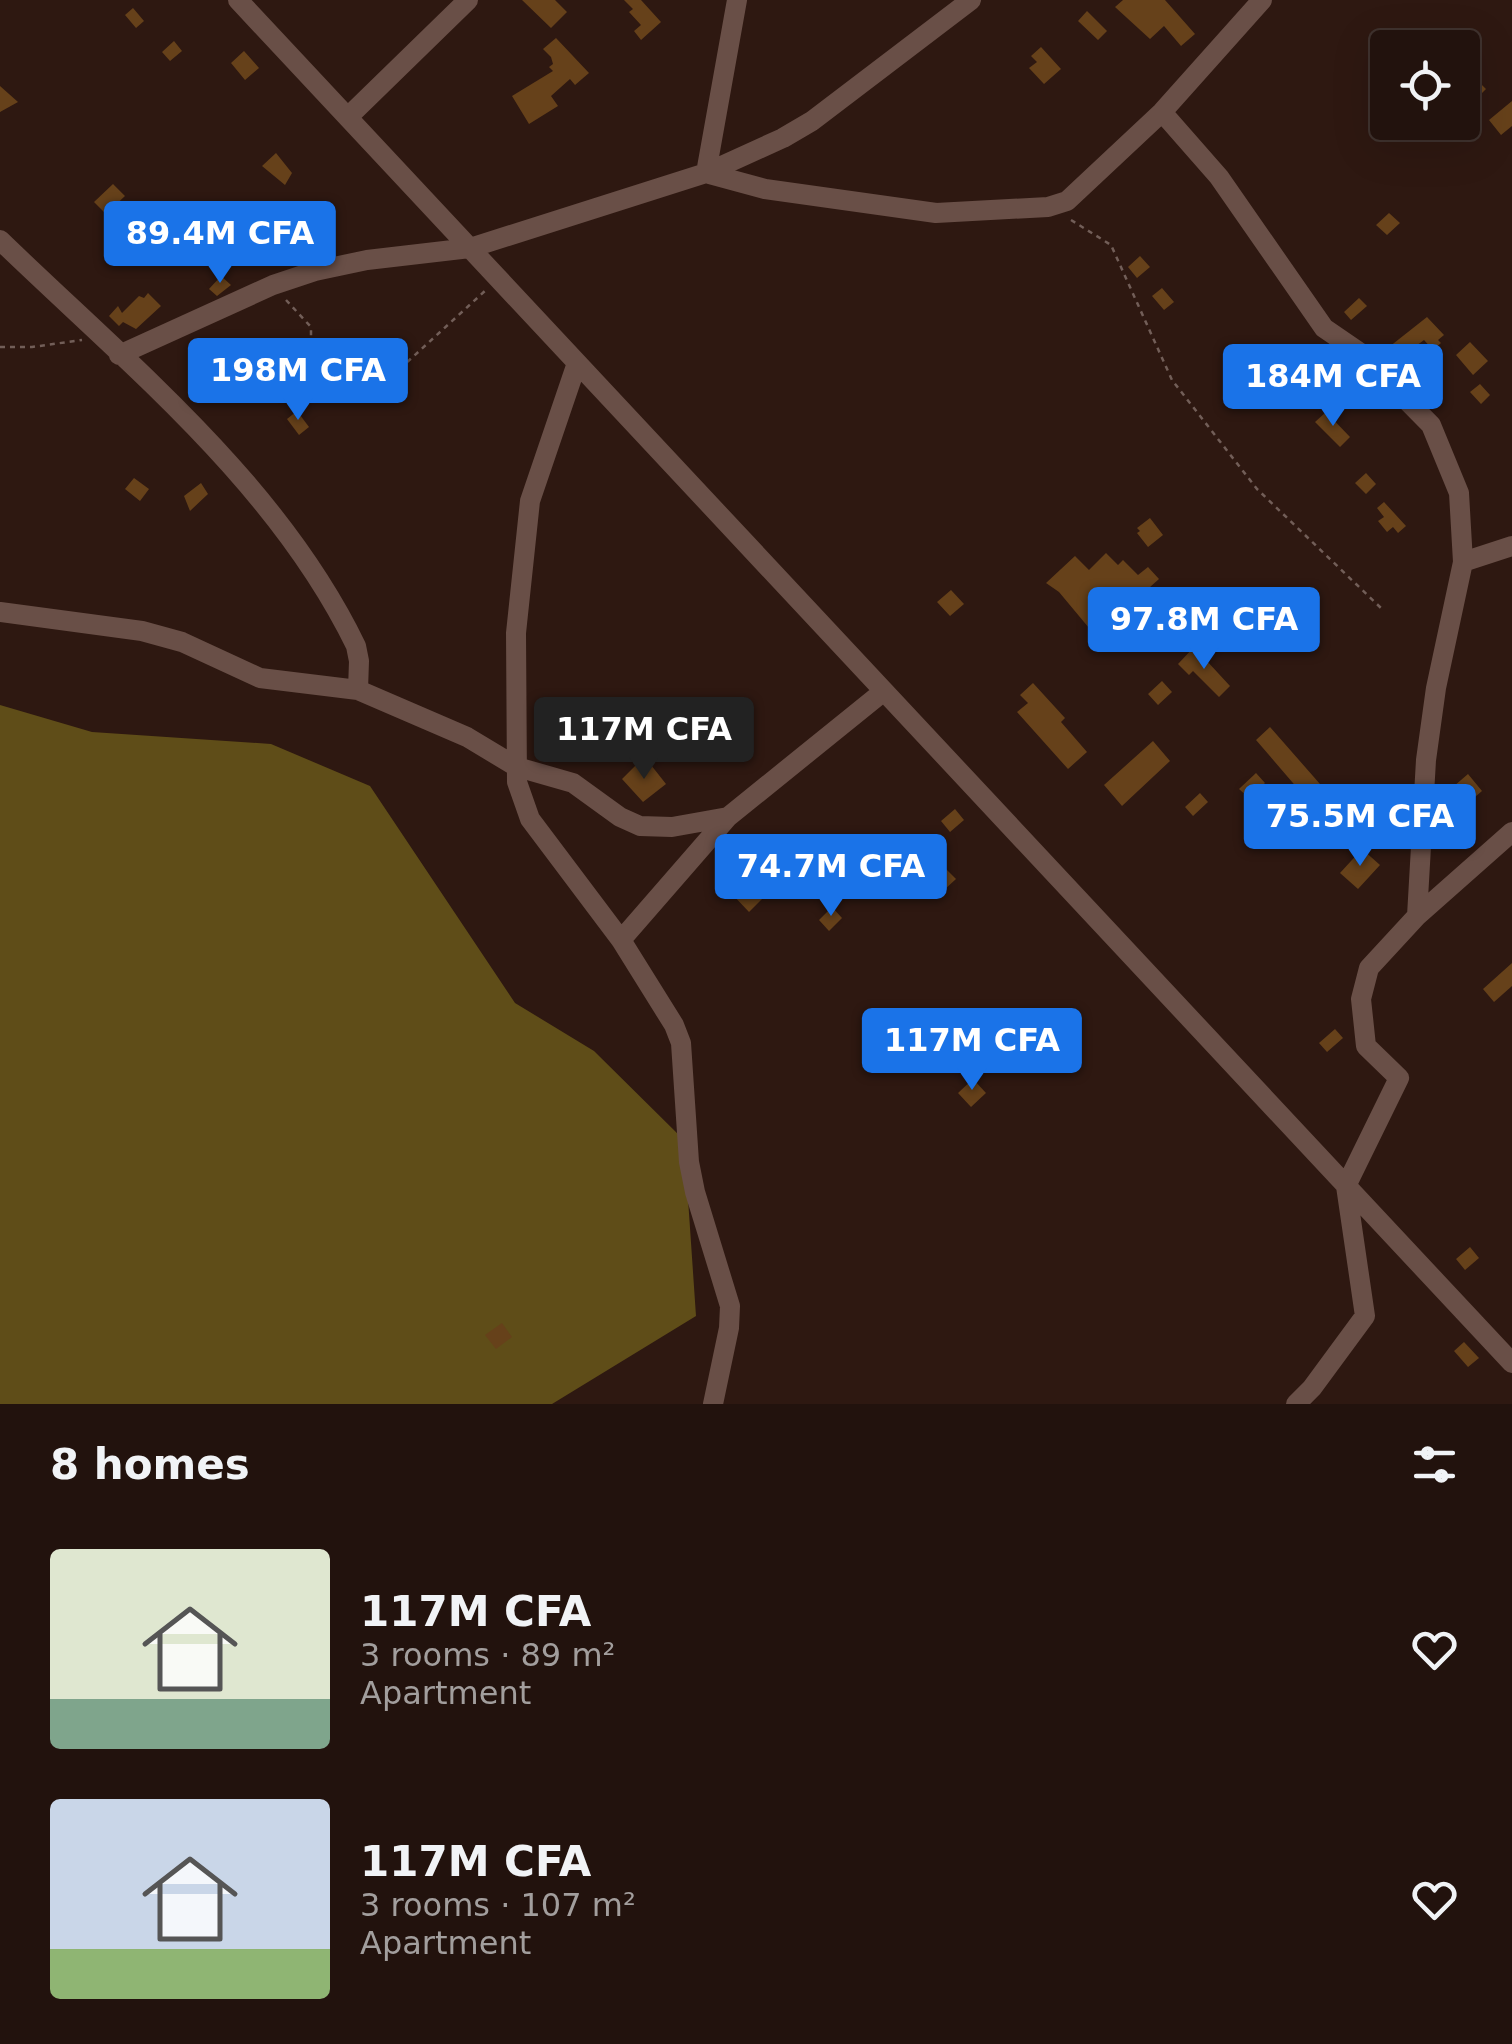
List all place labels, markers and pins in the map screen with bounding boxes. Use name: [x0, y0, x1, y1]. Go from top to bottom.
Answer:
pin: 89.4M CFA: [106, 201, 334, 286]
pin: 198M CFA: [195, 338, 401, 423]
pin: 184M CFA: [1230, 344, 1436, 429]
pin: 97.8M CFA: [1090, 587, 1318, 672]
pin: 117M CFA: [541, 697, 747, 782]
pin: 75.5M CFA: [1246, 784, 1474, 869]
pin: 74.7M CFA: [717, 834, 945, 919]
pin: 117M CFA: [869, 1008, 1075, 1093]

